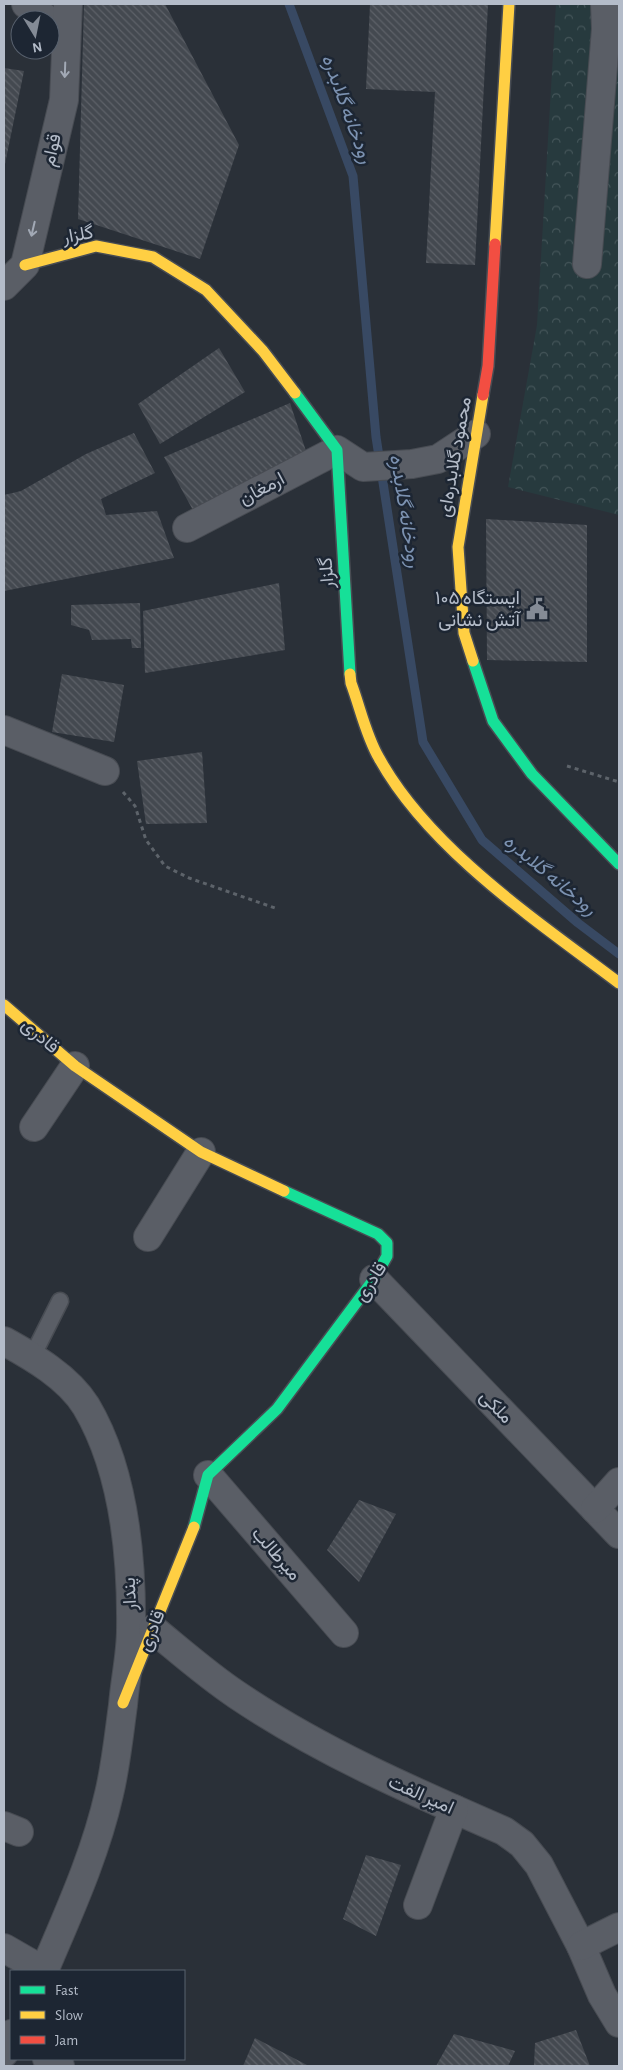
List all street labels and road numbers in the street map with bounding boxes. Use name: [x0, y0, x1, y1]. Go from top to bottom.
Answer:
street label: قوام: [39, 132, 67, 169]
street label: گلزار: [60, 222, 95, 248]
street label: محمود گلابدره‌ای: [434, 395, 476, 519]
street label: ارمغان: [236, 469, 288, 510]
street label: گلزار: [315, 557, 339, 590]
street label: قادری: [17, 1015, 62, 1058]
street label: قادری: [351, 1259, 391, 1306]
street label: ملکی: [475, 1387, 516, 1428]
street label: میرطالب: [247, 1524, 304, 1585]
street label: پندار: [120, 1577, 143, 1612]
street label: قادری: [135, 1608, 170, 1655]
street label: امیر الفت: [385, 1772, 457, 1819]

